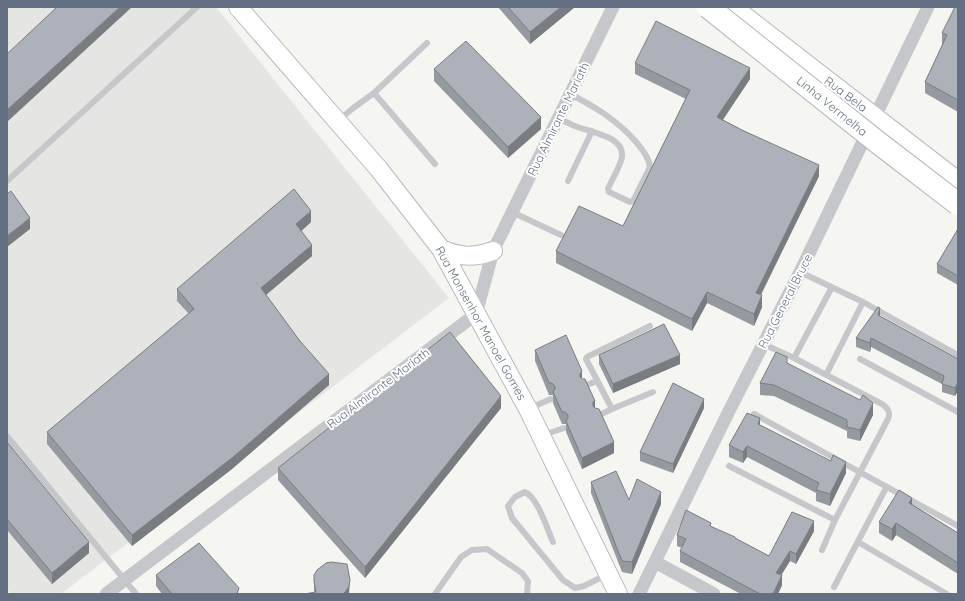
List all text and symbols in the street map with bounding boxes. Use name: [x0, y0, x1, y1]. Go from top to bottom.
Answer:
street label: Rua Almirante Mariath: [524, 60, 592, 178]
street label: Linha Vermelha: [793, 73, 871, 139]
street label: Rua Bela: [822, 73, 870, 115]
street label: Rua Monsenhor Manoel Gomes: [432, 243, 530, 403]
street label: Rua General Bruce: [755, 251, 815, 351]
street label: Rua Almirante Mariath: [324, 345, 432, 431]

